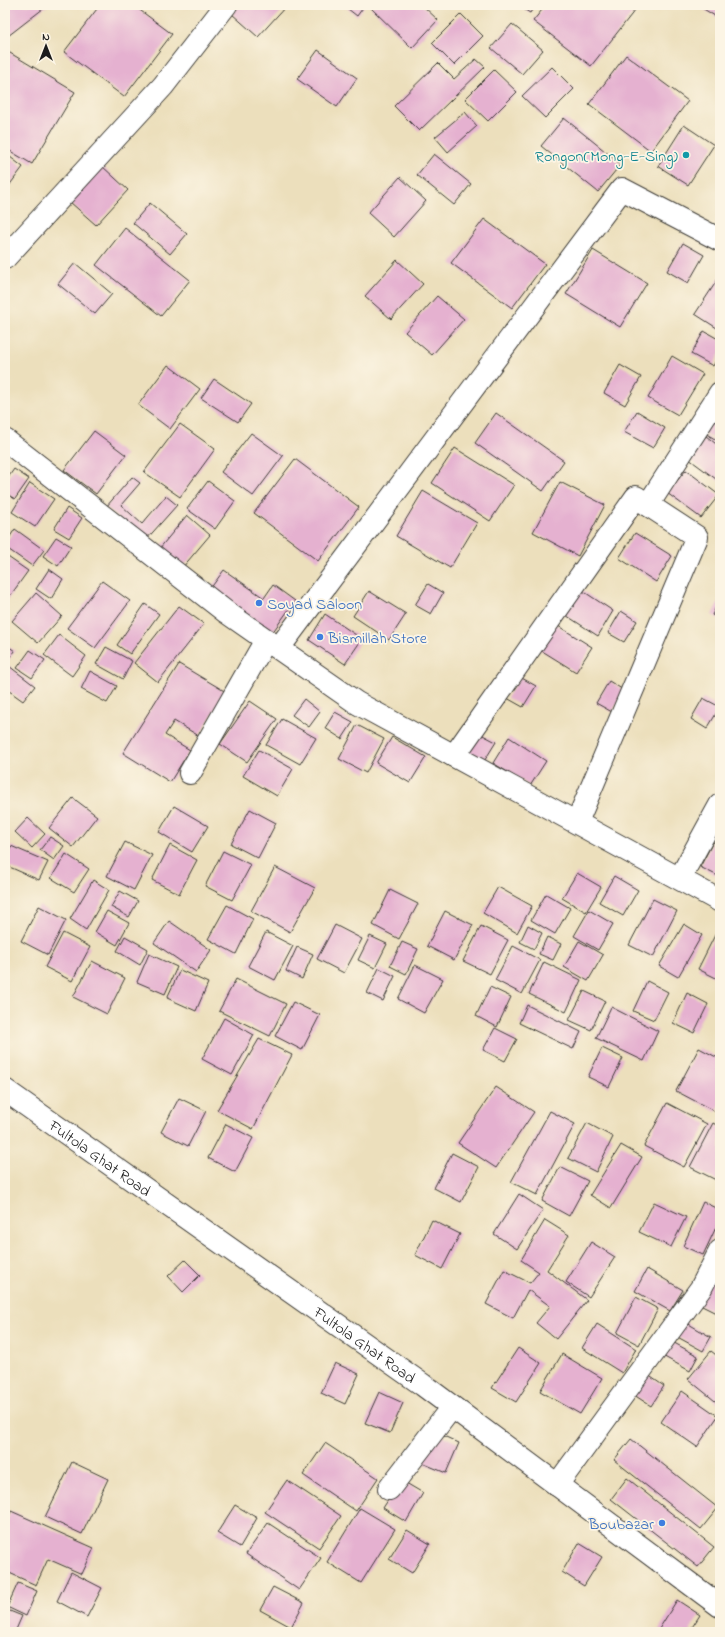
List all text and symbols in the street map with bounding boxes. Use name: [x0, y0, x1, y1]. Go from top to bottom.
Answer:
north arrow: [26, 26, 66, 66]
text: N: [42, 29, 50, 45]
place label: Rongon(Mong-E-Sing): [535, 145, 678, 169]
marker: Rongon(Mong-E-Sing): [681, 150, 691, 160]
place label: Soyad Saloon: [267, 593, 362, 617]
marker: Soyad Saloon: [254, 598, 264, 608]
place label: Bismillah Store: [327, 627, 428, 651]
marker: Bismillah Store: [315, 632, 325, 642]
street label: Fultola Ghat Road: [43, 1114, 155, 1204]
street label: Fultola Ghat Road: [307, 1301, 420, 1390]
place label: Boubazar: [587, 1513, 654, 1537]
marker: Boubazar: [657, 1518, 667, 1528]

